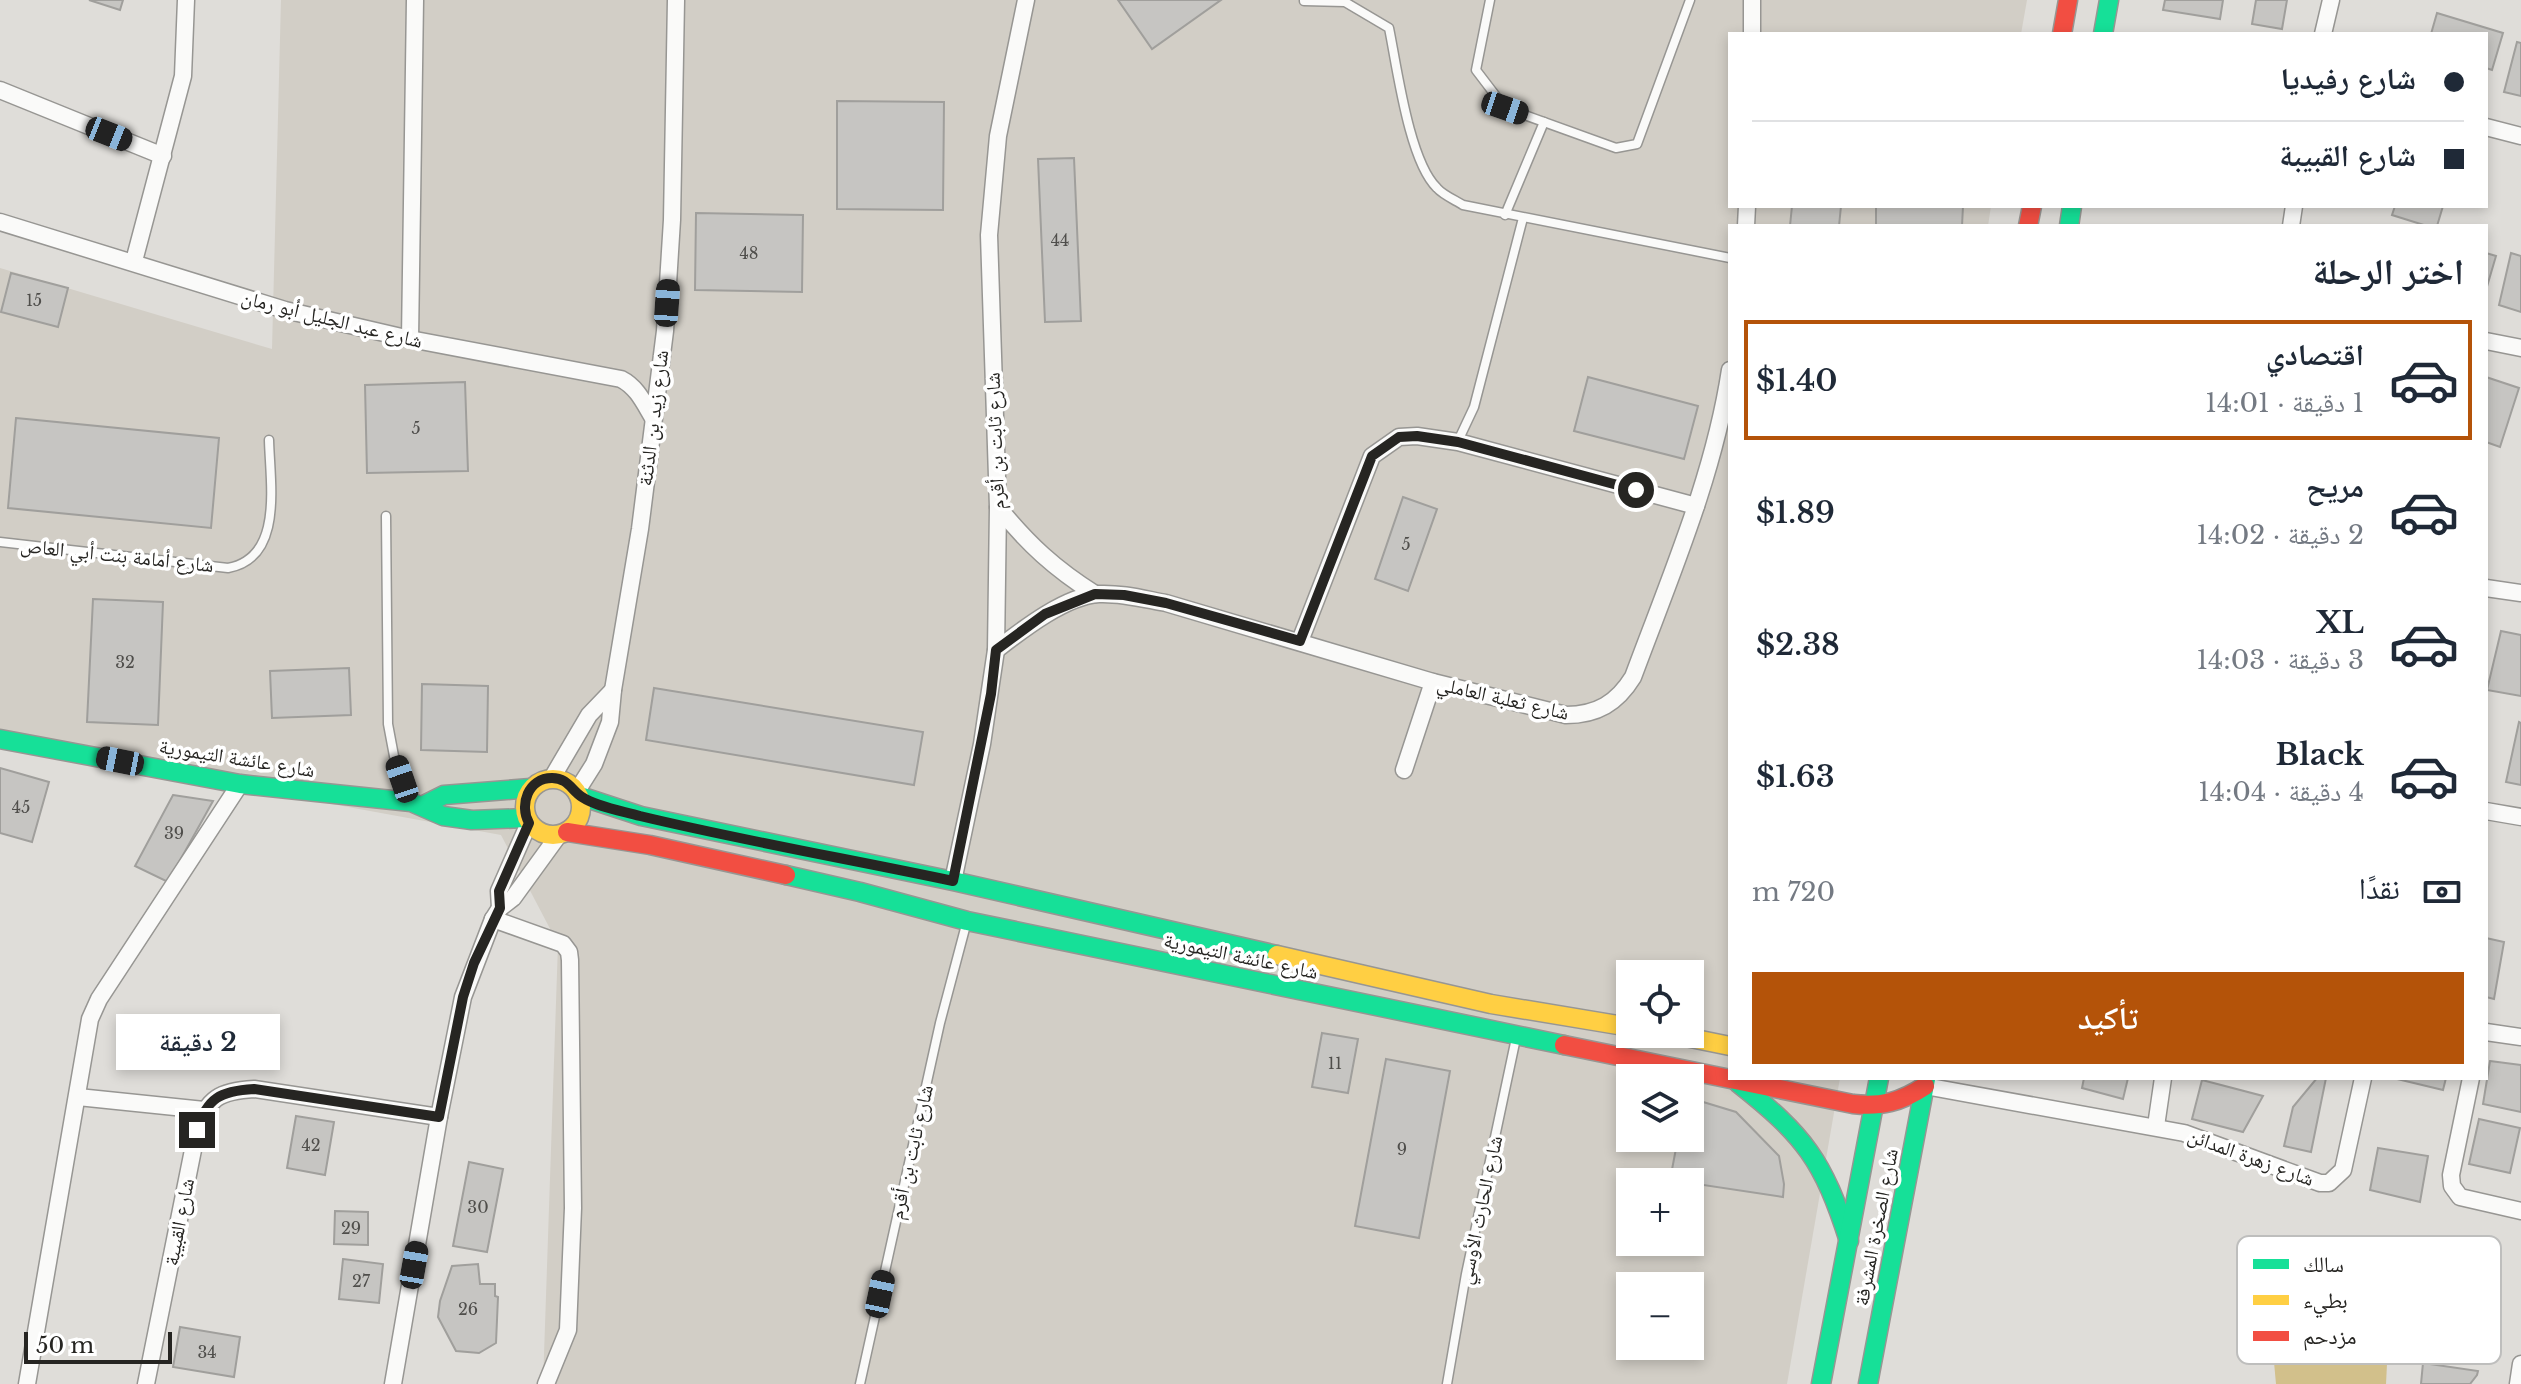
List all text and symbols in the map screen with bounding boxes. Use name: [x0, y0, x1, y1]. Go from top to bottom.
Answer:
text: شارع رفيديا: [2281, 60, 2416, 97]
car: [1478, 89, 1532, 127]
car: [82, 114, 136, 154]
text: شارع القبيبة: [2279, 137, 2416, 174]
house number: 44: [1051, 230, 1069, 250]
house number: 48: [739, 243, 759, 263]
text: اختر الرحلة: [2312, 249, 2464, 294]
car: [653, 278, 681, 328]
street label: شارع عبد الجليل أبو رمان: [239, 285, 425, 354]
house number: 15: [26, 290, 42, 310]
text: اقتصادي: [2266, 336, 2364, 373]
icon: car: [2388, 344, 2460, 416]
street label: شارع زيد بن الدثنة: [633, 349, 674, 487]
text: $1.40: [1756, 362, 1838, 399]
street label: شارع ثابت بن أقرم: [981, 372, 1011, 510]
text: 1 دقيقة · 14:01: [2205, 387, 2364, 419]
house number: 5: [411, 418, 421, 438]
text: مريح: [2306, 468, 2364, 505]
route start: [1618, 472, 1654, 508]
icon: car: [2388, 476, 2460, 548]
text: $1.89: [1756, 494, 1835, 531]
text: 2 دقيقة · 14:02: [2197, 519, 2364, 551]
street label: شارع أمامة بنت أبي العاص: [19, 533, 215, 581]
house number: 5: [1401, 534, 1411, 554]
text: XL: [2316, 604, 2364, 641]
icon: car: [2388, 608, 2460, 680]
text: $2.38: [1756, 626, 1840, 663]
text: 3 دقيقة · 14:03: [2197, 644, 2364, 676]
house number: 32: [115, 652, 135, 672]
street label: شارع ثعلبة العاملي: [1434, 671, 1571, 729]
street label: شارع عائشة التيمورية: [157, 734, 316, 783]
text: Black: [2276, 736, 2364, 773]
icon: car: [2388, 740, 2460, 812]
car: [94, 745, 146, 777]
car: [383, 752, 421, 806]
text: $1.63: [1756, 758, 1835, 795]
text: 4 دقيقة · 14:04: [2198, 776, 2364, 808]
house number: 45: [12, 797, 30, 817]
house number: 39: [164, 823, 184, 843]
text: نقدًا: [2359, 870, 2400, 907]
icon: cash: [2420, 870, 2464, 914]
text: 720 m: [1752, 876, 1835, 908]
street label: شارع عائشة التيمورية: [1161, 928, 1320, 985]
map controls: [1616, 960, 1704, 1360]
button: locate: [1616, 960, 1704, 1048]
button: تأكيد: [1752, 972, 2464, 1064]
callout: 2 دقيقة: [115, 1014, 279, 1070]
text: 2 دقيقة: [159, 1026, 237, 1058]
house number: 11: [1328, 1053, 1342, 1073]
button: layers: [1616, 1064, 1704, 1152]
street label: شارع ثابت بن أقرم: [884, 1082, 940, 1222]
route end: [179, 1112, 215, 1148]
street label: شارع زهرة المدائن: [2184, 1123, 2317, 1192]
street label: شارع الحارث الأوسي: [1453, 1133, 1511, 1287]
house number: 42: [301, 1135, 321, 1155]
house number: 9: [1397, 1139, 1407, 1159]
street label: شارع الصخرة المشرفة: [1849, 1146, 1904, 1308]
button: +: [1616, 1168, 1704, 1256]
street label: شارع القبيبة: [159, 1176, 200, 1268]
house number: 30: [467, 1197, 489, 1217]
house number: 29: [341, 1218, 361, 1238]
legend: [2237, 1236, 2501, 1364]
car: [398, 1239, 430, 1291]
text: سالك: [2303, 1251, 2344, 1278]
car: [863, 1268, 897, 1320]
house number: 27: [352, 1271, 371, 1291]
button: −: [1616, 1272, 1704, 1360]
text: بطيء: [2303, 1287, 2348, 1318]
house number: 26: [458, 1299, 478, 1319]
text: مزدحم: [2303, 1323, 2357, 1351]
scale bar: [24, 1328, 172, 1364]
text: 50 m: [36, 1332, 94, 1359]
house number: 34: [197, 1342, 217, 1362]

